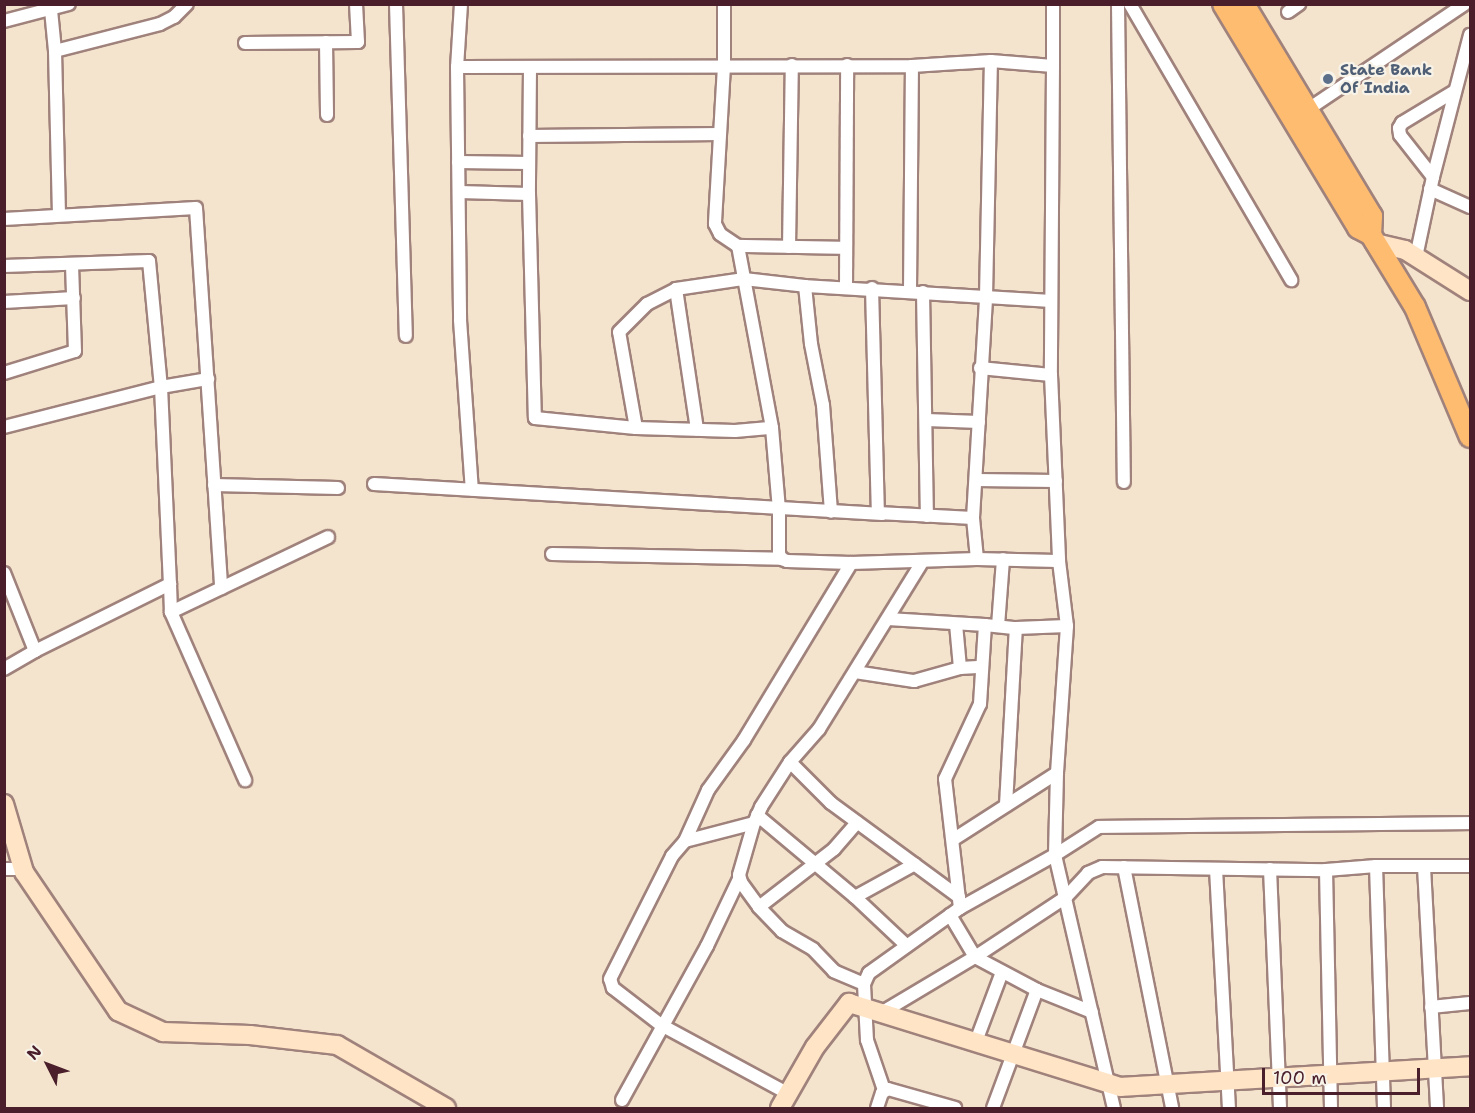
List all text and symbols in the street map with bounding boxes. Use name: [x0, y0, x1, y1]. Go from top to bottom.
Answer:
place label: State Bank Of India: [1340, 60, 1432, 98]
marker: State Bank Of India: [1321, 72, 1335, 86]
north arrow: [18, 1035, 78, 1095]
text: N: [22, 1041, 46, 1064]
scale bar: [1265, 1056, 1422, 1094]
text: 100 m: [1273, 1066, 1327, 1090]

